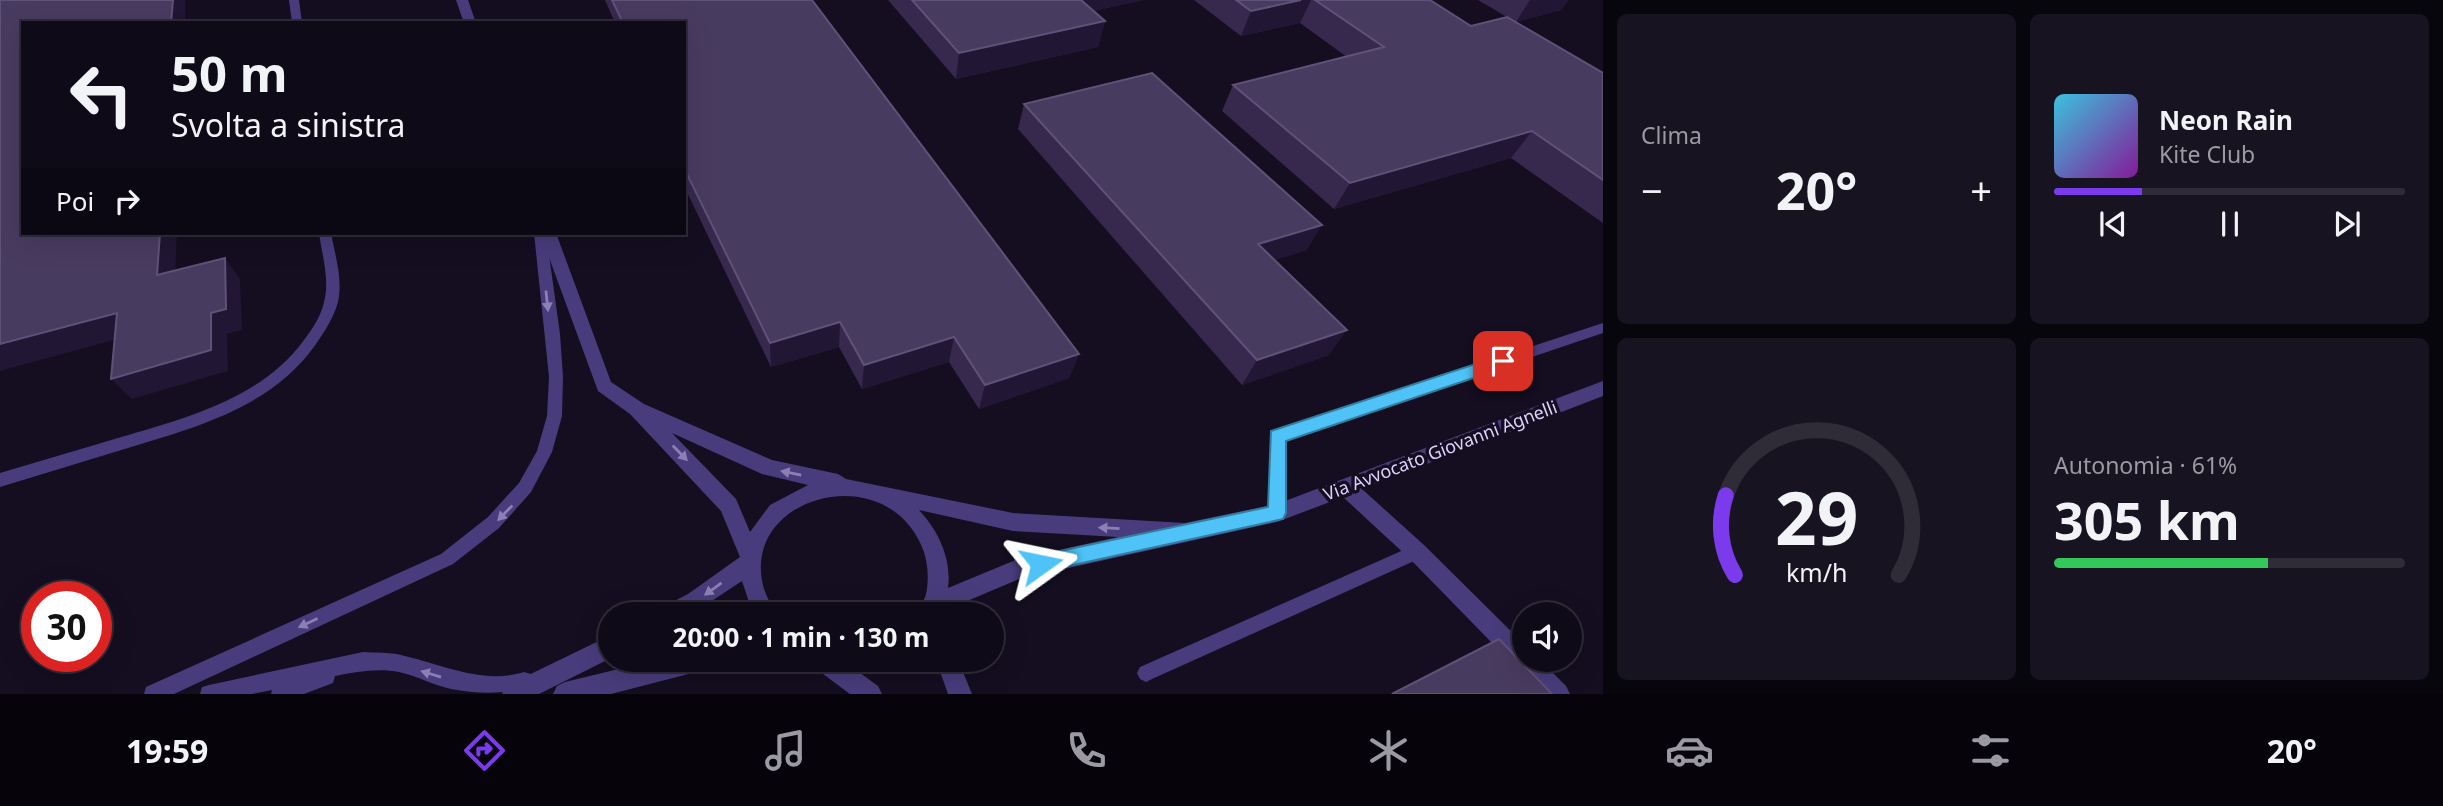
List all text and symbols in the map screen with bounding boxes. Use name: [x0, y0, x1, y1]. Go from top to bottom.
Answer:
text: 50 m: [171, 40, 288, 106]
icon: left: [56, 49, 147, 140]
text: Neon Rain: [2159, 102, 2293, 138]
text: Svolta a sinistra: [171, 103, 406, 146]
text: Clima: [1641, 119, 1702, 151]
text: Kite Club: [2159, 138, 2255, 170]
text: 20°: [1776, 154, 1857, 225]
text: −: [1641, 164, 1663, 216]
text: +: [1970, 164, 1992, 216]
icon: right: [108, 182, 146, 220]
text: Poi: [56, 183, 94, 219]
icon: previous: [2094, 205, 2132, 243]
icon: pause: [2211, 205, 2249, 243]
icon: next: [2328, 205, 2366, 243]
one-way arrow: [542, 290, 553, 312]
pin: [1473, 331, 1533, 391]
icon: arrive: [1484, 342, 1522, 380]
street label: Via Avvocato Giovanni Agnelli: [1320, 394, 1560, 506]
one-way arrow: [671, 444, 687, 461]
text: Autonomia · 61%: [2054, 449, 2237, 481]
one-way arrow: [780, 467, 802, 478]
text: 29: [1775, 467, 1858, 566]
text: 305 km: [2054, 484, 2240, 555]
one-way arrow: [497, 504, 513, 521]
one-way arrow: [1098, 522, 1120, 533]
position arrow: [1004, 527, 1078, 601]
text: km/h: [1786, 555, 1847, 589]
speed limit sign: 30: [21, 581, 112, 672]
one-way arrow: [704, 582, 722, 596]
map controls: [1512, 602, 1582, 672]
button: sound: [1512, 602, 1582, 672]
one-way arrow: [298, 617, 318, 629]
text: 20:00 · 1 min · 130 m: [673, 619, 929, 655]
one-way arrow: [420, 668, 441, 679]
icon: directions: [460, 726, 509, 775]
icon: music: [761, 726, 810, 775]
icon: phone: [1062, 726, 1111, 775]
icon: climate: [1364, 726, 1413, 775]
icon: car: [1665, 726, 1714, 775]
icon: filters: [1966, 726, 2015, 775]
text: 19:59: [126, 729, 208, 772]
text: 20°: [2267, 729, 2317, 772]

